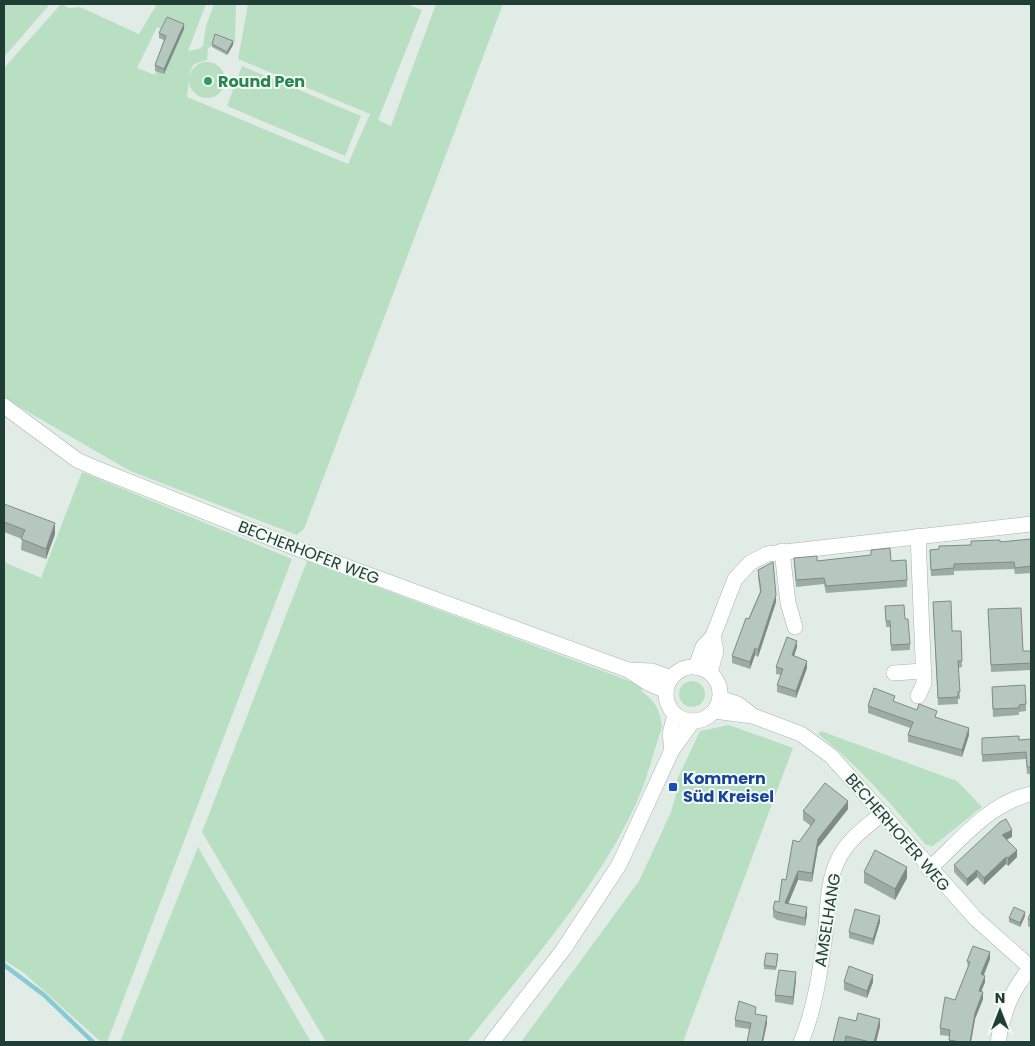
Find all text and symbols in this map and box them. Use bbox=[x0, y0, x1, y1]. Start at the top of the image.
place label: Round Pen bbox=[218, 70, 305, 93]
marker: Round Pen bbox=[202, 75, 214, 87]
street label: BECHERHOFER WEG bbox=[235, 515, 383, 590]
place label: Kommern Süd Kreisel bbox=[683, 767, 774, 808]
street label: BECHERHOFER WEG bbox=[840, 768, 955, 896]
marker: Kommern Süd Kreisel bbox=[667, 781, 679, 793]
street label: AMSELHANG bbox=[809, 872, 846, 969]
north arrow bbox=[975, 986, 1025, 1036]
text: N bbox=[995, 988, 1005, 1008]

